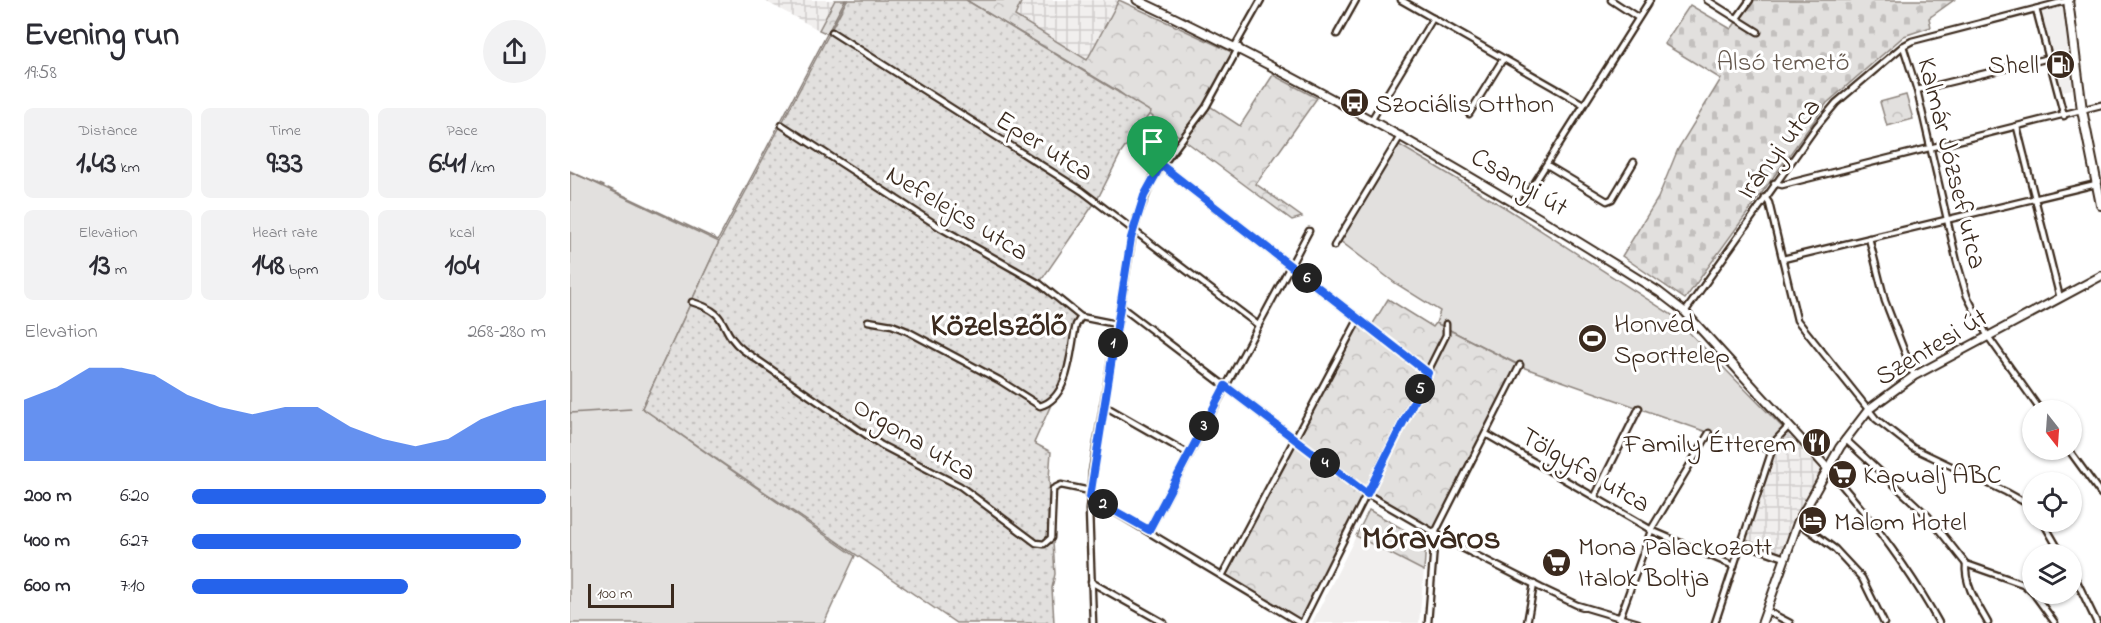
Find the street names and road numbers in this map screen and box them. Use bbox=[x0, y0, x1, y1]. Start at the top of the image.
street label: Kalmár József utca bbox=[1905, 54, 1996, 273]
street label: Irányi utca bbox=[1729, 90, 1831, 209]
street label: Eper utca bbox=[987, 102, 1100, 193]
street label: Csanyi út bbox=[1463, 139, 1575, 228]
street label: Nefelejcs utca bbox=[878, 156, 1036, 272]
street label: Szentesi út bbox=[1869, 299, 1996, 397]
street label: Orgona utca bbox=[845, 388, 983, 492]
street label: Tölgyfa utca bbox=[1513, 418, 1657, 524]

